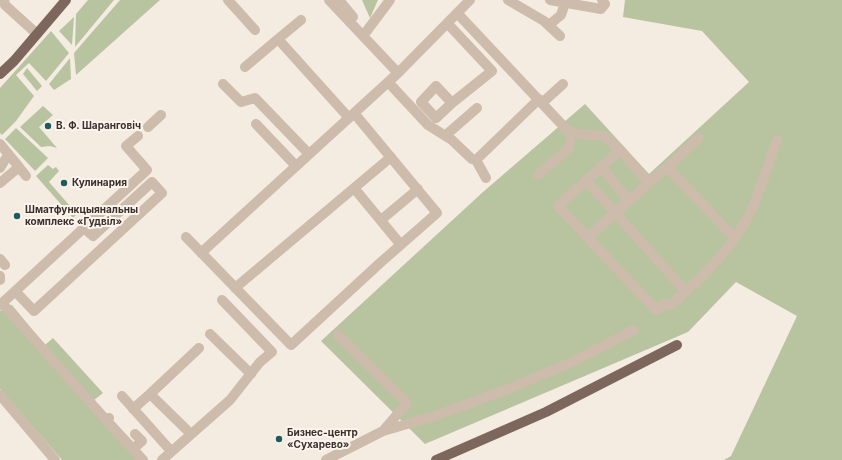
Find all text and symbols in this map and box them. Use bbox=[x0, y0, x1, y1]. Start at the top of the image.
place label: В. Ф. Шаранговіч bbox=[56, 120, 141, 132]
marker: В. Ф. Шаранговіч bbox=[43, 121, 53, 131]
place label: Кулинария bbox=[72, 177, 127, 189]
marker: Кулинария bbox=[59, 178, 69, 188]
place label: Шматфункцыянальны комплекс «Гудвіл» bbox=[25, 204, 138, 228]
marker: Шматфункцыянальны комплекс «Гудвіл» bbox=[12, 211, 22, 221]
place label: Бизнес-центр «Сухарево» bbox=[287, 427, 358, 450]
marker: Бизнес-центр «Сухарево» bbox=[274, 434, 284, 444]

